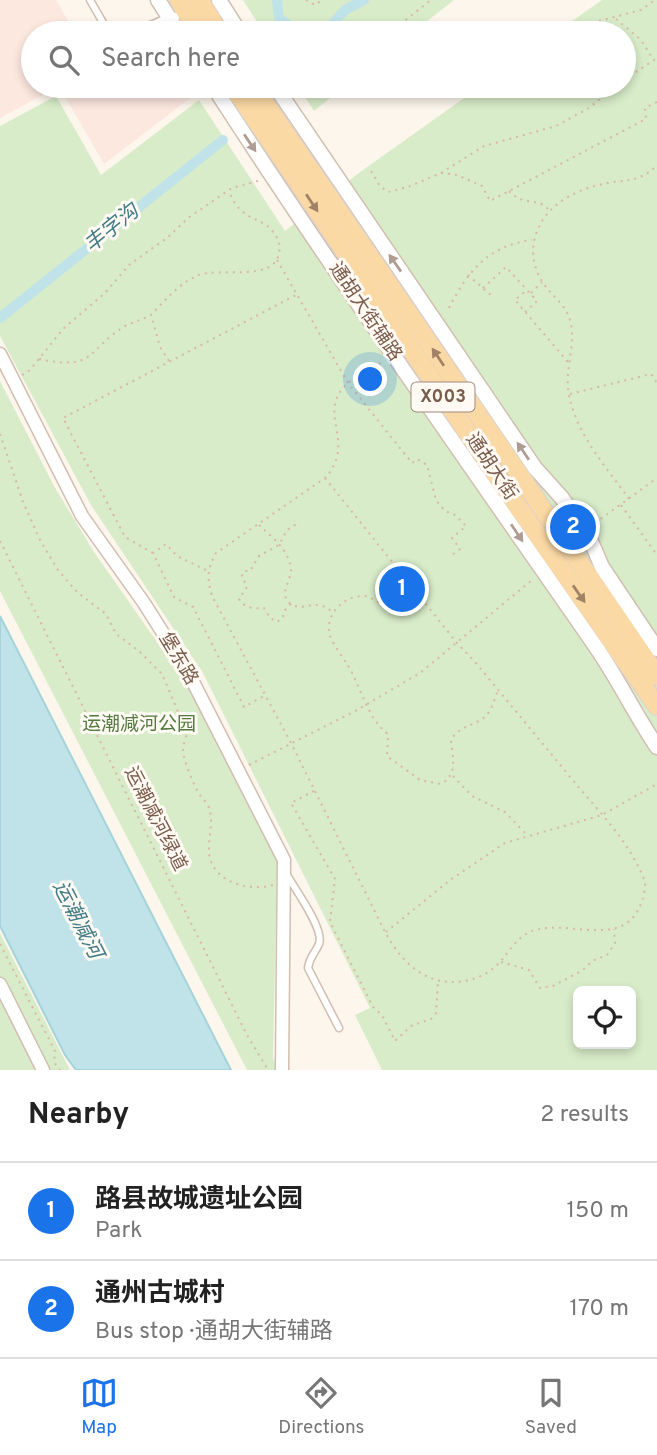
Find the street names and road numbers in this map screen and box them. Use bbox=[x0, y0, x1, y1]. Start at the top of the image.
street label: 通胡大街辅路 bbox=[323, 258, 407, 366]
road number: X003 bbox=[412, 382, 474, 412]
street label: 通胡大街 bbox=[460, 429, 522, 505]
street label: 堡东路 bbox=[153, 628, 203, 690]
street label: 运潮减河绿道 bbox=[118, 763, 192, 875]

